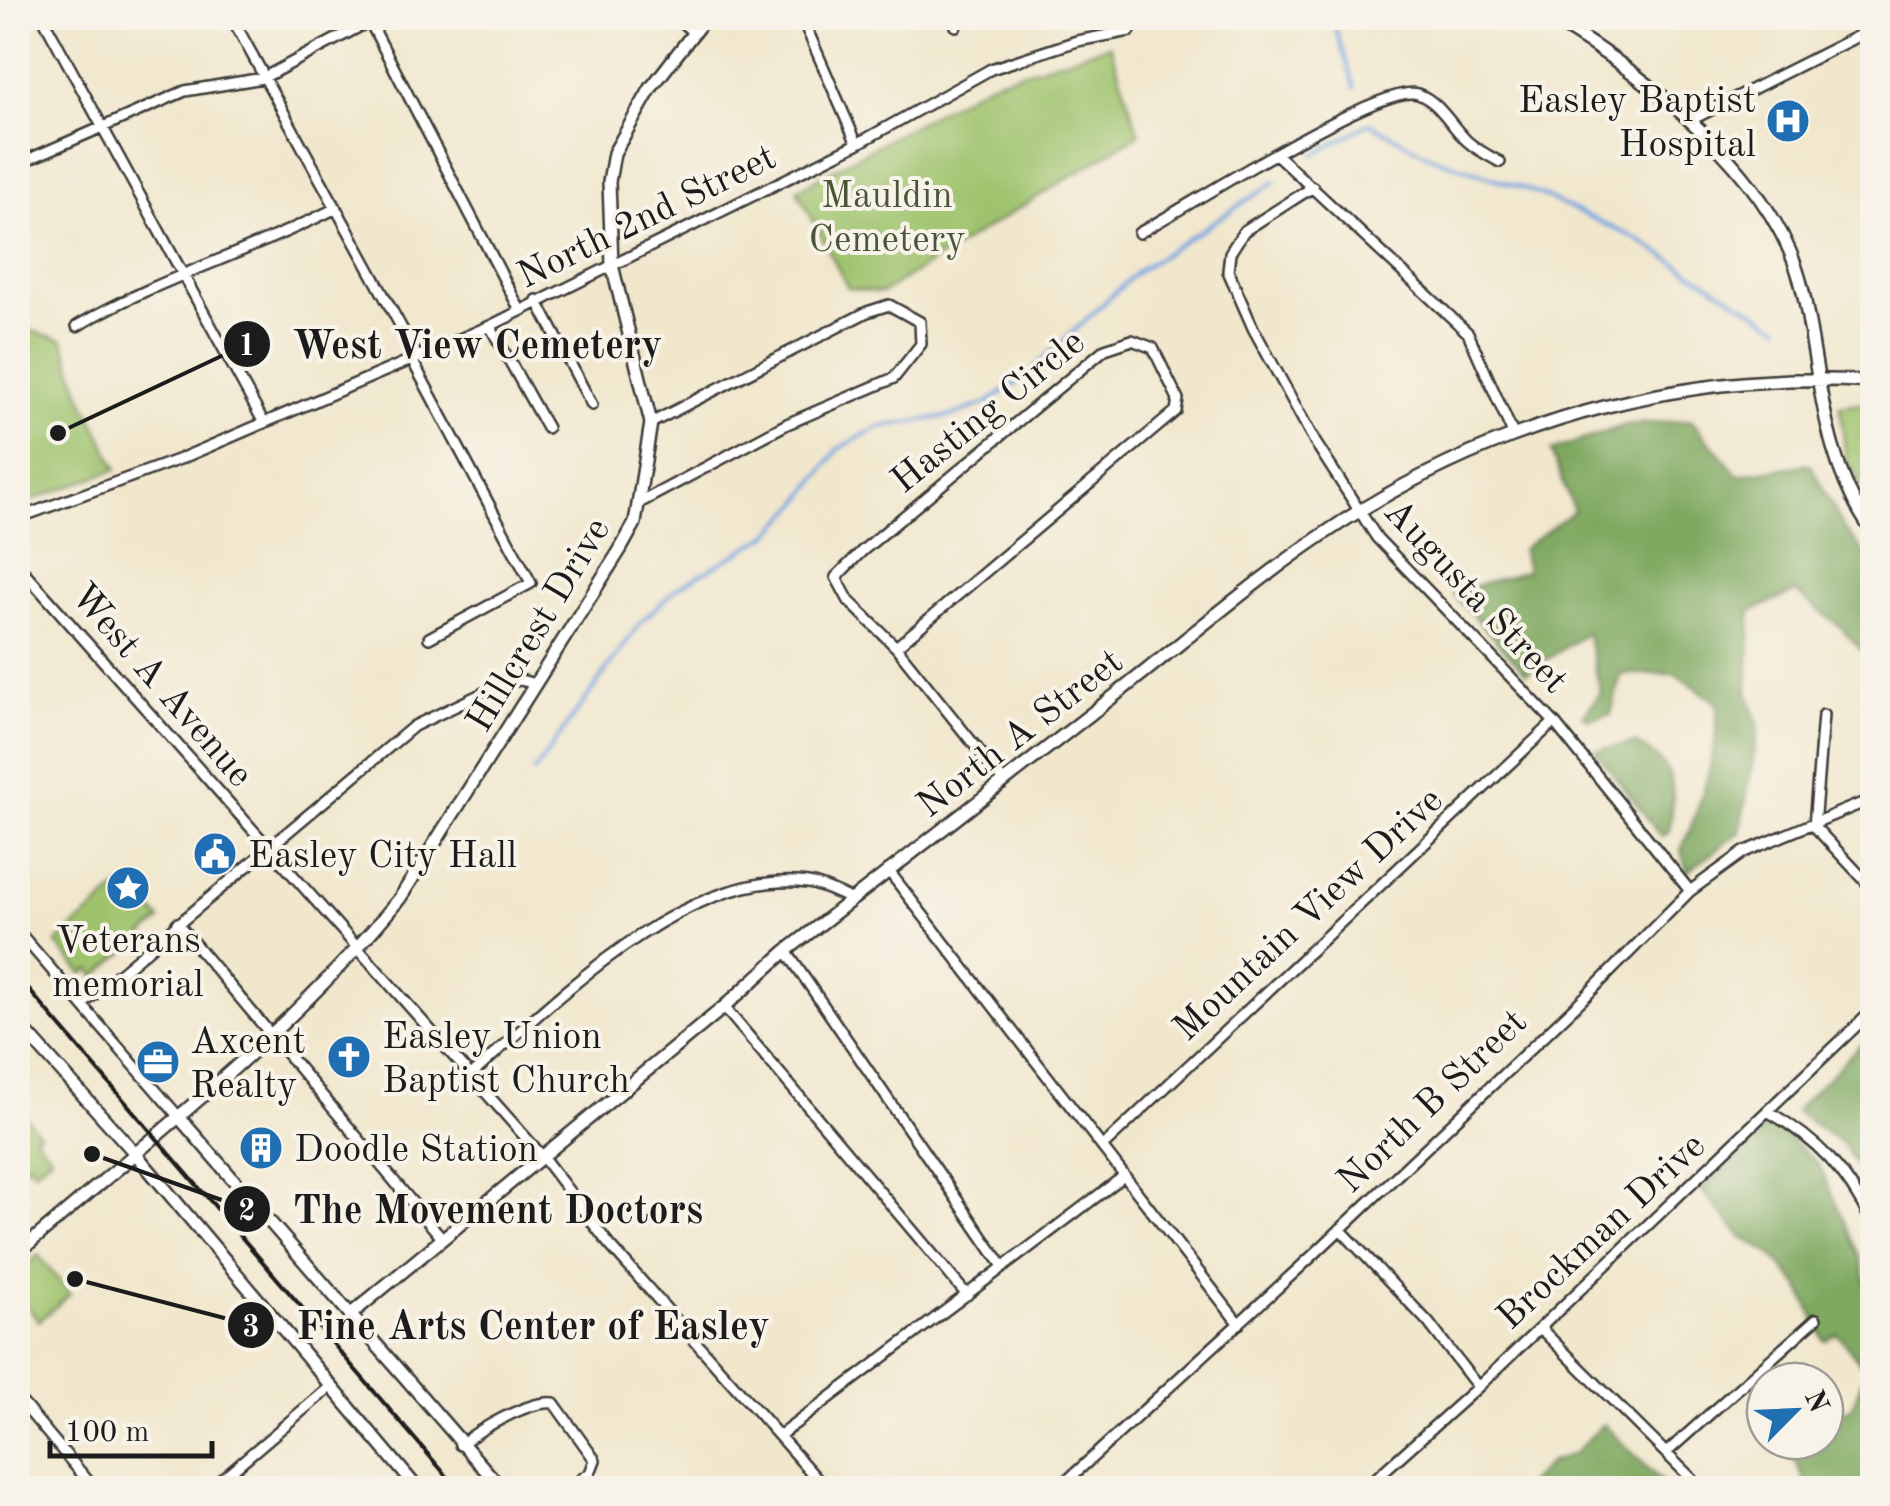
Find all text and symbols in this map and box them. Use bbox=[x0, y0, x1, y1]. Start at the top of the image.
place label: Easley Baptist Hospital bbox=[1518, 83, 1756, 165]
hospital icon: Easley Baptist Hospital bbox=[1765, 98, 1811, 144]
street label: North 2nd Street bbox=[512, 139, 782, 297]
park label: Mauldin Cemetery bbox=[808, 178, 966, 260]
callout: West View Cemetery bbox=[222, 309, 682, 379]
street label: Hasting Circle bbox=[885, 323, 1093, 501]
text: West View Cemetery bbox=[292, 328, 662, 368]
text: 1 bbox=[238, 332, 256, 362]
street label: Augusta Street bbox=[1376, 493, 1574, 701]
street label: Hillcrest Drive bbox=[461, 512, 618, 739]
street label: West A Avenue bbox=[63, 577, 259, 795]
street label: North A Street bbox=[911, 643, 1131, 826]
street label: Mountain View Drive bbox=[1167, 781, 1451, 1049]
public building icon: Easley City Hall bbox=[192, 831, 238, 877]
place label: Easley City Hall bbox=[248, 838, 517, 876]
place icon: Veterans memorial bbox=[105, 865, 151, 911]
place label: Veterans memorial bbox=[52, 923, 204, 1005]
street label: North B Street bbox=[1331, 1003, 1535, 1201]
place label: Easley Union Baptist Church bbox=[382, 1019, 630, 1101]
place label: Axcent Realty bbox=[190, 1024, 306, 1106]
church icon: Easley Union Baptist Church bbox=[326, 1034, 372, 1080]
office icon: Axcent Realty bbox=[135, 1039, 181, 1085]
building icon: Doodle Station bbox=[238, 1125, 284, 1171]
street label: Brockman Drive bbox=[1491, 1127, 1713, 1338]
place label: Doodle Station bbox=[294, 1132, 538, 1170]
callout: The Movement Doctors bbox=[222, 1174, 723, 1244]
text: The Movement Doctors bbox=[293, 1193, 703, 1233]
text: 2 bbox=[238, 1197, 256, 1227]
callout: Fine Arts Center of Easley bbox=[226, 1290, 790, 1360]
text: Fine Arts Center of Easley bbox=[296, 1309, 770, 1349]
text: 3 bbox=[242, 1313, 260, 1343]
north arrow bbox=[1745, 1361, 1845, 1461]
text: N bbox=[1798, 1387, 1832, 1418]
scale bar bbox=[50, 1396, 212, 1458]
text: 100 m bbox=[65, 1418, 149, 1448]

